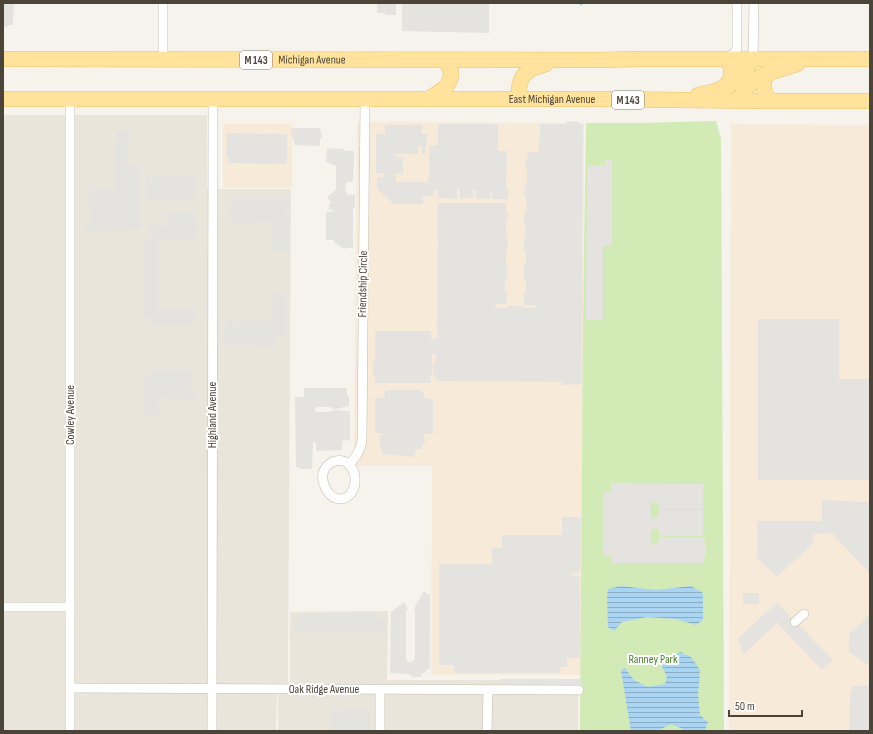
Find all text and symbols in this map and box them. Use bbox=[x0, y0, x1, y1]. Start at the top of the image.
road number: M 143 bbox=[240, 51, 272, 69]
street label: Michigan Avenue bbox=[278, 52, 346, 67]
road number: M 143 bbox=[612, 91, 644, 109]
street label: East Michigan Avenue bbox=[509, 92, 595, 107]
street label: Friendship Circle bbox=[355, 250, 371, 318]
street label: Highland Avenue bbox=[205, 382, 220, 448]
street label: Cowley Avenue bbox=[63, 385, 78, 445]
park label: Ranney Park bbox=[628, 652, 678, 667]
street label: Oak Ridge Avenue bbox=[289, 682, 359, 697]
scale bar bbox=[729, 692, 802, 718]
text: 50 m bbox=[735, 699, 755, 714]

